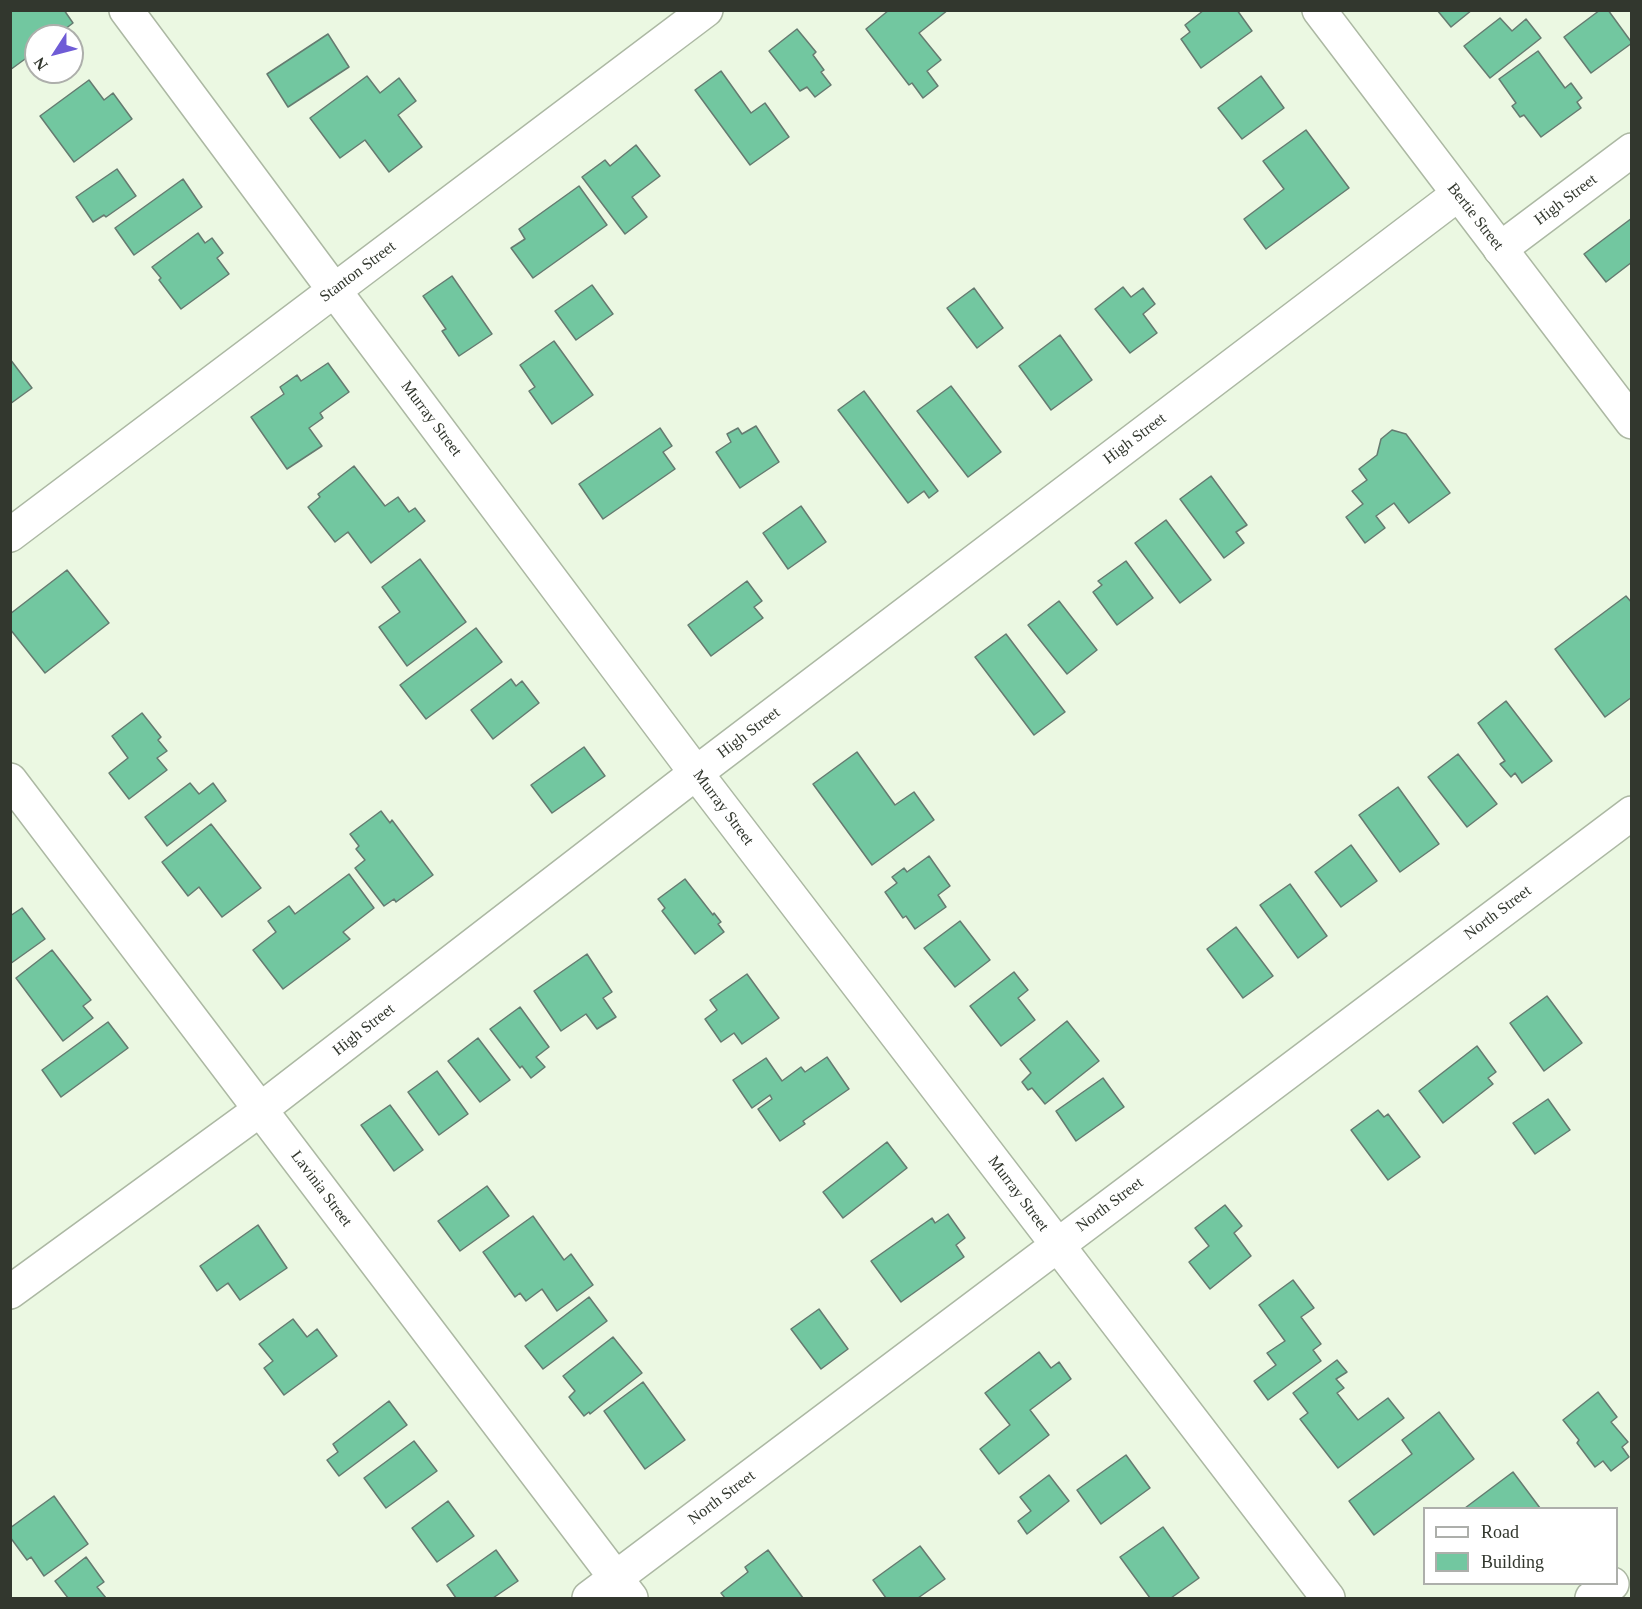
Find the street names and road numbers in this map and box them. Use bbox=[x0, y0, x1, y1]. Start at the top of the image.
street label: High Street bbox=[1531, 170, 1601, 230]
street label: Bertie Street bbox=[1443, 179, 1507, 255]
street label: Stanton Street bbox=[316, 237, 400, 307]
street label: Murray Street bbox=[396, 378, 466, 460]
street label: High Street bbox=[1100, 409, 1170, 469]
street label: High Street bbox=[714, 703, 784, 763]
street label: Murray Street bbox=[688, 767, 758, 849]
street label: North Street bbox=[1461, 882, 1535, 944]
street label: High Street bbox=[329, 1000, 399, 1060]
street label: Lavinia Street bbox=[286, 1147, 356, 1231]
street label: Murray Street bbox=[983, 1153, 1053, 1235]
street label: North Street bbox=[1073, 1174, 1147, 1236]
street label: North Street bbox=[685, 1467, 759, 1529]

